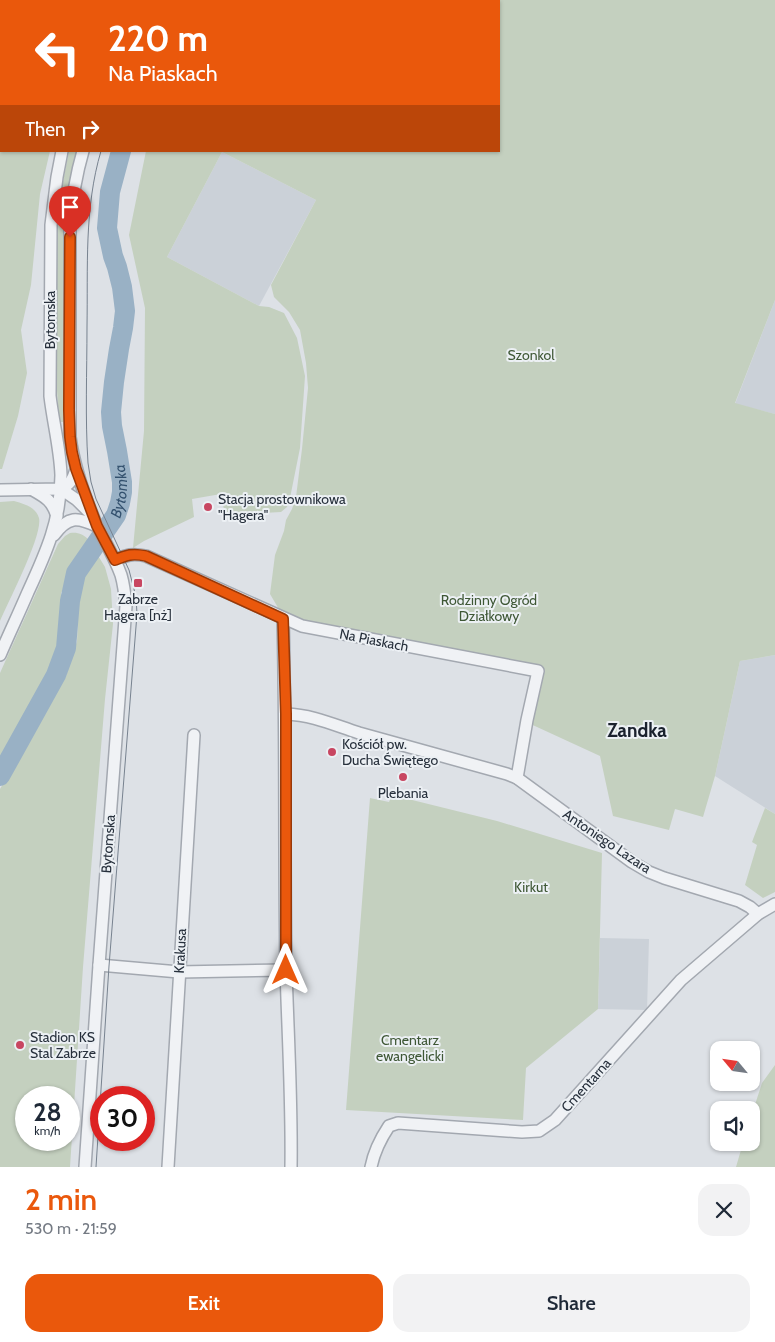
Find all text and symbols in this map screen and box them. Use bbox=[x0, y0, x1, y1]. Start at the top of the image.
text: 220 m bbox=[108, 17, 208, 60]
icon: left bbox=[25, 20, 90, 85]
text: Na Piaskach bbox=[108, 60, 218, 87]
icon: right bbox=[76, 115, 104, 143]
text: Then bbox=[25, 118, 66, 141]
pin bbox=[49, 186, 91, 237]
icon: arrive bbox=[56, 193, 84, 221]
street label: Bytomska bbox=[41, 290, 59, 349]
park label: Szonkol bbox=[508, 346, 555, 364]
water label: Bytomka bbox=[107, 463, 131, 520]
place label: Stacja prostownikowa "Hagera" bbox=[218, 490, 346, 524]
marker: Stacja prostownikowa "Hagera" bbox=[202, 501, 214, 513]
marker: Zabrze Hagera [nż] bbox=[132, 577, 144, 589]
place label: Zabrze Hagera [nż] bbox=[104, 590, 172, 624]
park label: Rodzinny Ogród Działkowy bbox=[441, 591, 537, 625]
street label: Na Piaskach bbox=[338, 624, 410, 656]
district label: Zandka bbox=[607, 719, 667, 742]
place label: Kościół pw. Ducha Świętego bbox=[342, 735, 439, 769]
marker: Kościół pw. Ducha Świętego bbox=[326, 746, 338, 758]
marker: Plebania bbox=[397, 771, 409, 783]
place label: Plebania bbox=[378, 784, 428, 802]
street label: Antoniego Lazara bbox=[559, 805, 655, 877]
street label: Bytomska bbox=[97, 814, 119, 874]
park label: Kirkut bbox=[514, 878, 548, 896]
street label: Krakusa bbox=[170, 928, 190, 974]
position arrow bbox=[259, 943, 311, 995]
place label: Stadion KS Stal Zabrze bbox=[30, 1028, 96, 1062]
park label: Cmentarz ewangelicki bbox=[376, 1031, 444, 1065]
marker: Stadion KS Stal Zabrze bbox=[14, 1039, 26, 1051]
north arrow bbox=[710, 1041, 760, 1091]
map controls bbox=[710, 1041, 760, 1151]
street label: Cmentarna bbox=[557, 1054, 615, 1116]
speed limit sign: 30 bbox=[90, 1086, 155, 1151]
text: 28 bbox=[33, 1097, 62, 1127]
button: sound bbox=[710, 1101, 760, 1151]
text: km/h bbox=[34, 1123, 61, 1138]
text: 2 min bbox=[25, 1181, 97, 1218]
button: close bbox=[698, 1184, 750, 1236]
text: 530 m · 21:59 bbox=[25, 1219, 117, 1238]
button: Exit bbox=[25, 1274, 383, 1332]
button: Share bbox=[393, 1274, 750, 1332]

